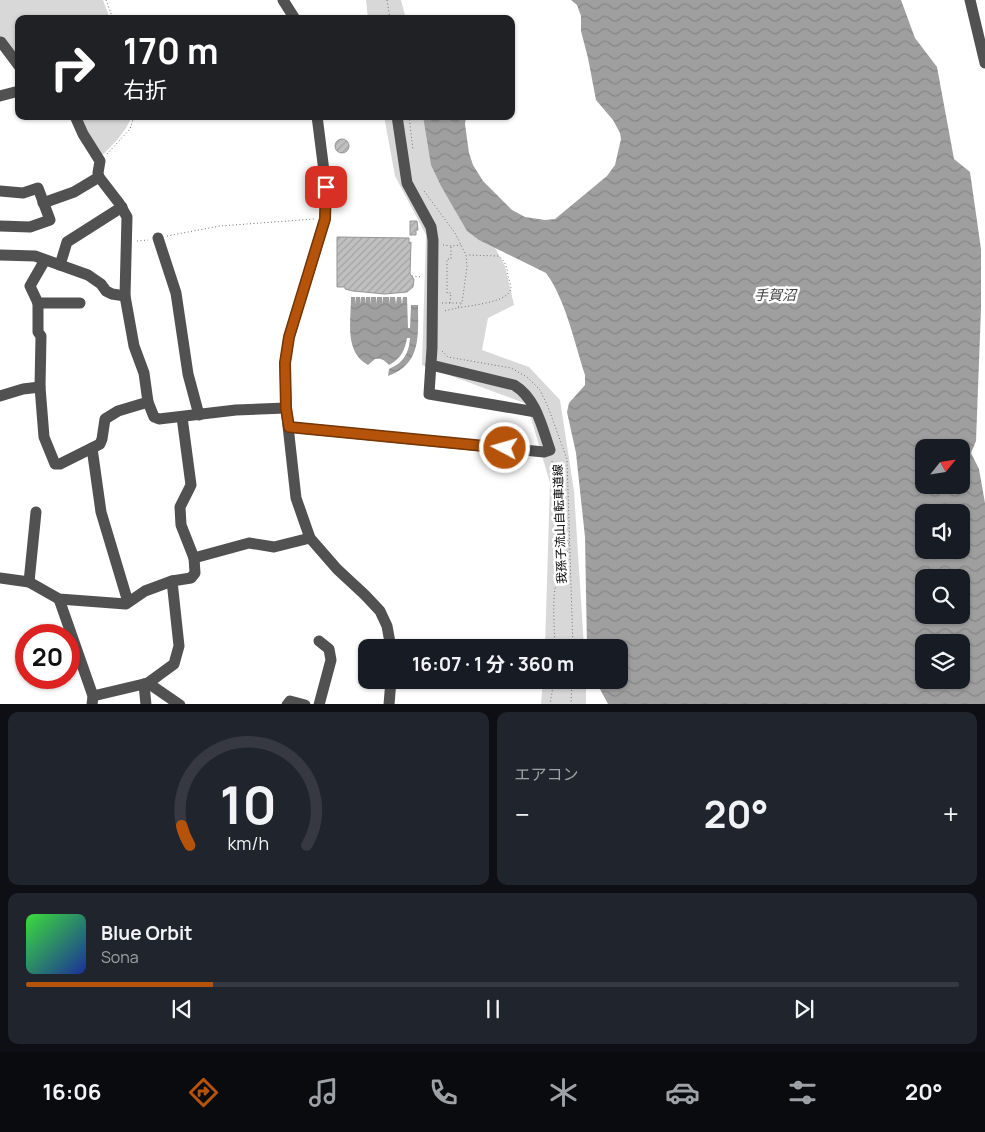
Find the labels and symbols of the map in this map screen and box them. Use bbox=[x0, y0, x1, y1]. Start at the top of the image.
pin bbox=[305, 166, 347, 208]
water label: 手賀沼 bbox=[754, 285, 798, 304]
position arrow bbox=[478, 421, 530, 473]
north arrow bbox=[915, 439, 970, 494]
street label: 我孫子流山自転車道線 bbox=[549, 464, 570, 584]
speed limit sign: 20 bbox=[15, 624, 80, 689]

